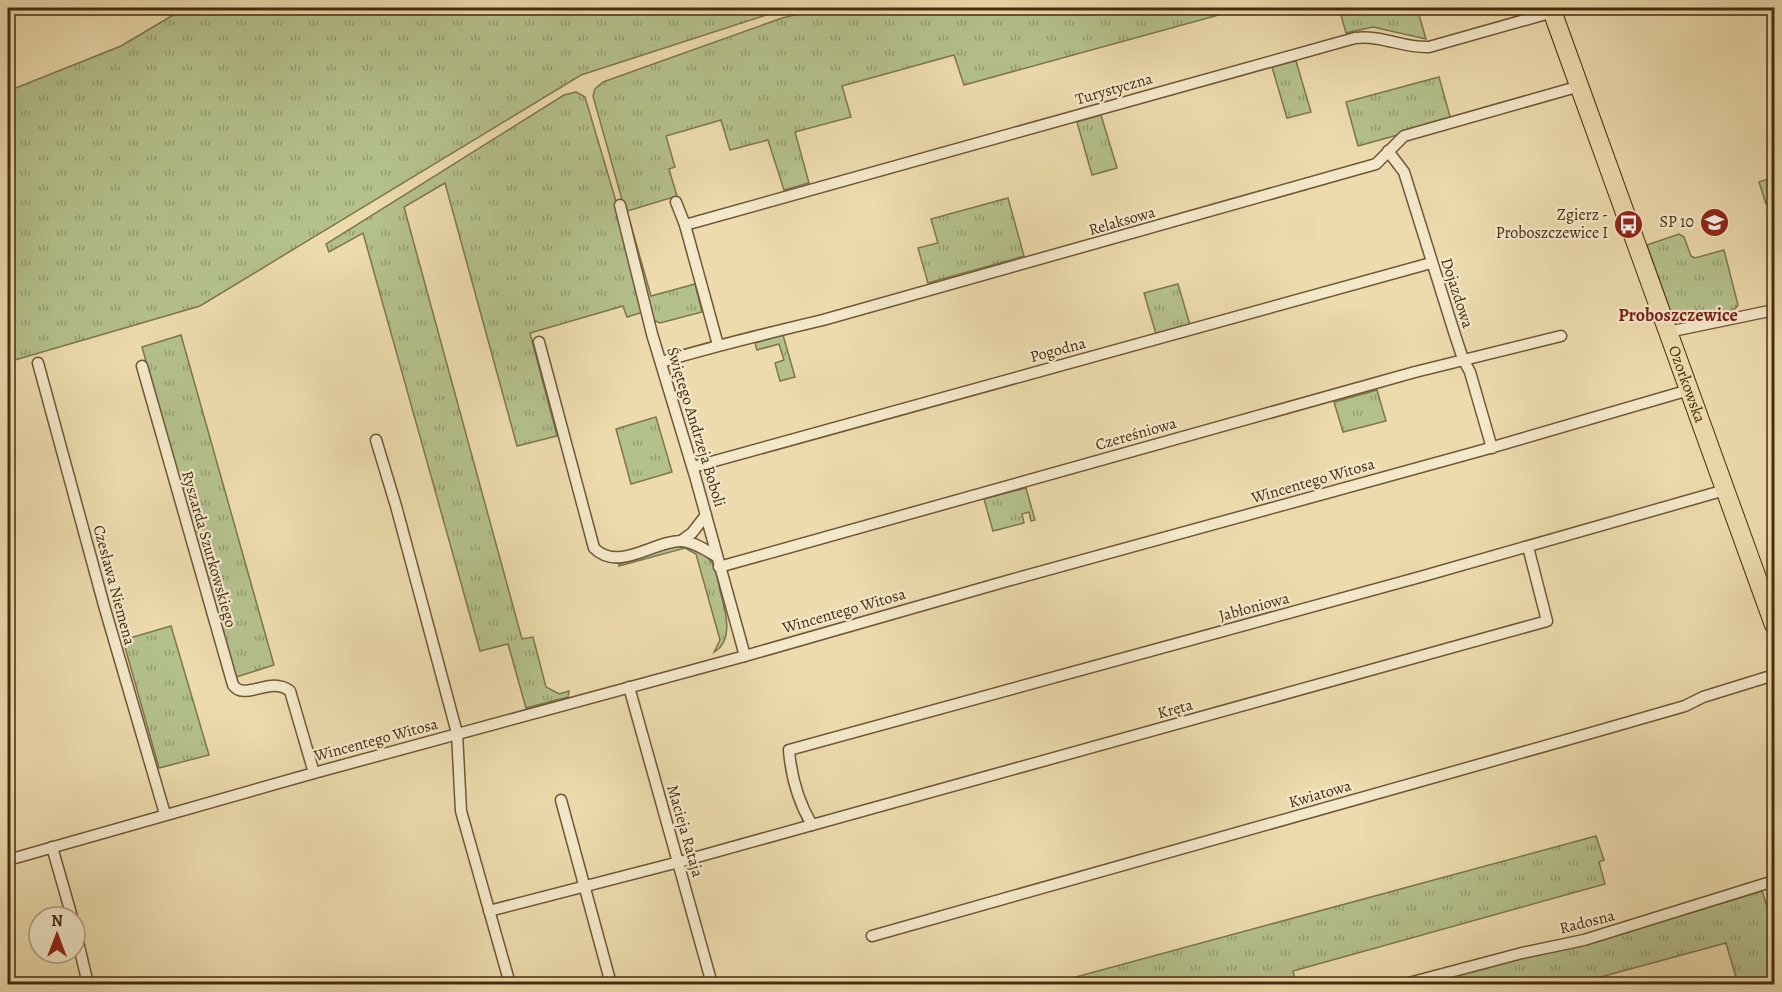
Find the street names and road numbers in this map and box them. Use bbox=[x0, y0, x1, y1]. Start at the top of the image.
street label: Turystyczna bbox=[1073, 67, 1156, 111]
street label: Relaksowa bbox=[1086, 201, 1158, 241]
street label: Dojazdowa bbox=[1435, 255, 1479, 332]
street label: Pogodna bbox=[1028, 332, 1089, 368]
street label: Ozorkowska bbox=[1663, 342, 1711, 426]
street label: Świętego Andrzeja Boboli bbox=[661, 344, 731, 510]
street label: Czereśniowa bbox=[1093, 412, 1180, 456]
street label: Wincentego Witosa bbox=[1248, 453, 1378, 509]
street label: Ryszarda Szurkowskiego bbox=[176, 468, 242, 630]
street label: Czesława Niemena bbox=[87, 522, 141, 648]
street label: Wincentego Witosa bbox=[779, 583, 909, 639]
street label: Jabłoniowa bbox=[1216, 587, 1292, 627]
street label: Kręta bbox=[1155, 694, 1196, 724]
street label: Wincentego Witosa bbox=[311, 713, 441, 767]
street label: Kwiatowa bbox=[1286, 774, 1354, 813]
street label: Macieja Rataja bbox=[661, 782, 709, 880]
street label: Radosna bbox=[1557, 904, 1617, 939]

